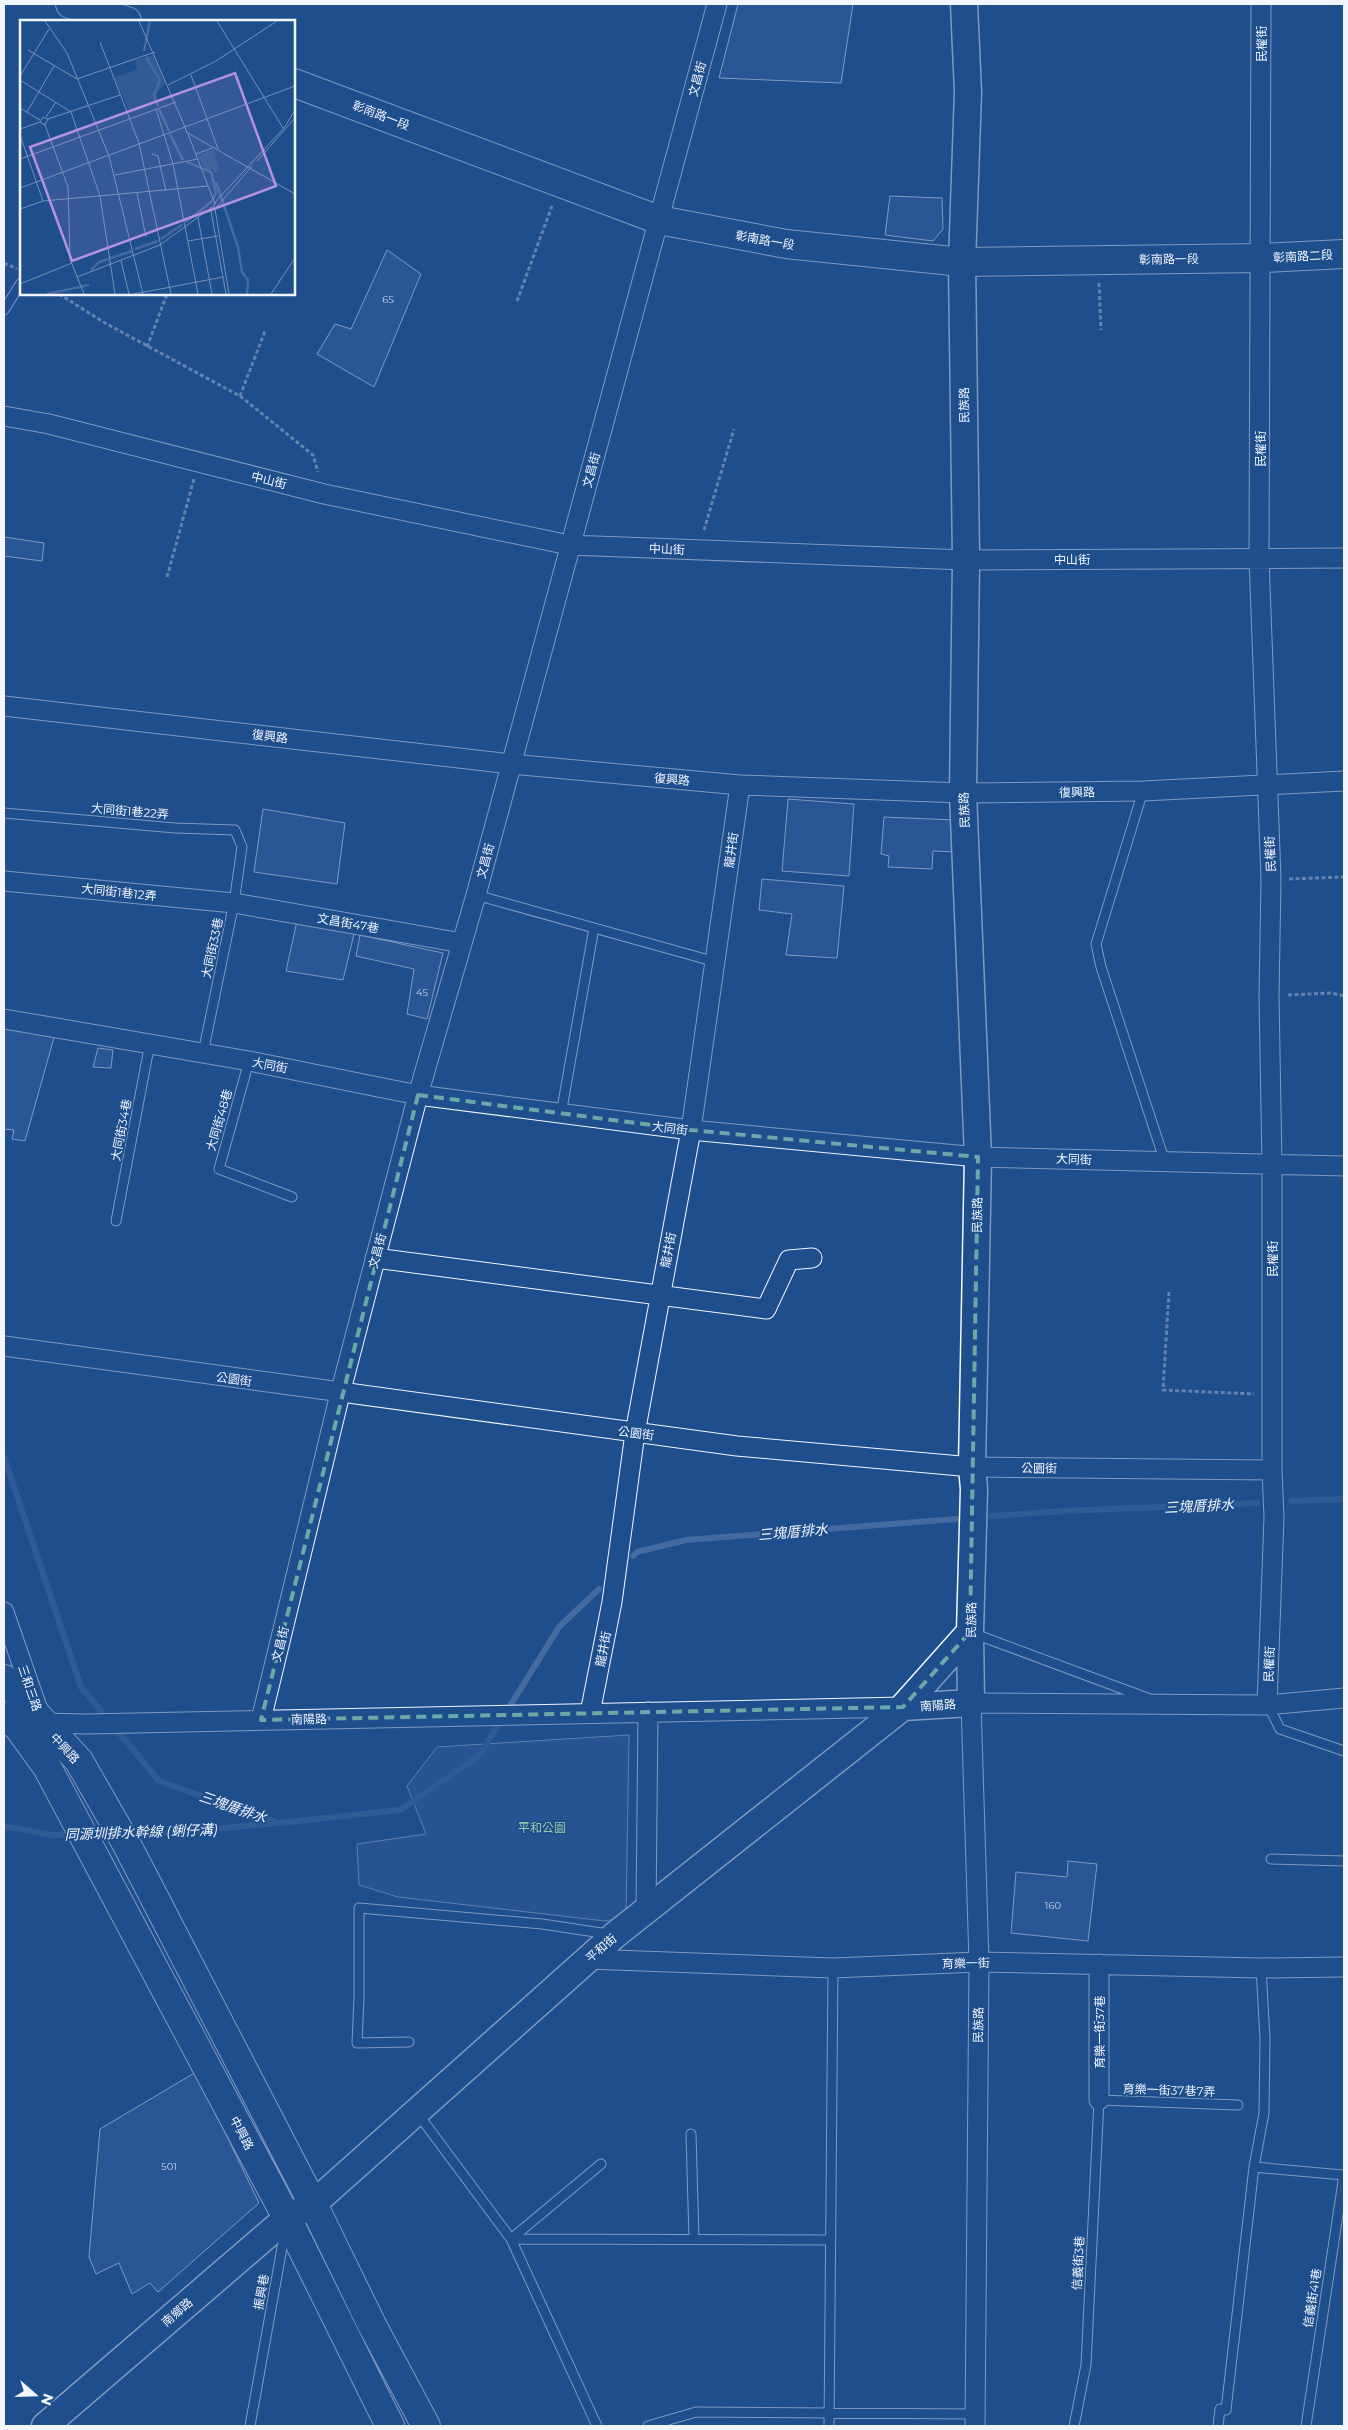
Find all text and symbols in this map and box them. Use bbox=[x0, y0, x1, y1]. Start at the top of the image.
inset map bbox=[20, 20, 295, 295]
street label: 民權街 bbox=[1254, 26, 1269, 62]
street label: 文昌街 bbox=[685, 60, 709, 98]
street label: 彰南路一段 bbox=[350, 97, 412, 133]
street label: 彰南路一段 bbox=[734, 227, 796, 253]
street label: 彰南路二段 bbox=[1273, 247, 1333, 265]
street label: 彰南路一段 bbox=[1139, 251, 1199, 267]
house number: 65 bbox=[382, 293, 394, 306]
street label: 民族路 bbox=[956, 387, 972, 423]
street label: 民權街 bbox=[1253, 431, 1268, 467]
street label: 文昌街 bbox=[579, 451, 603, 489]
street label: 中山街 bbox=[250, 468, 288, 492]
street label: 中山街 bbox=[649, 541, 685, 557]
street label: 中山街 bbox=[1054, 552, 1090, 567]
street label: 復興路 bbox=[251, 726, 289, 746]
street label: 復興路 bbox=[653, 770, 691, 788]
street label: 復興路 bbox=[1059, 784, 1095, 800]
street label: 民族路 bbox=[956, 792, 972, 828]
street label: 大同街1巷22弄 bbox=[91, 800, 169, 822]
street label: 龍井街 bbox=[721, 831, 741, 869]
street label: 民權街 bbox=[1262, 836, 1278, 872]
street label: 文昌街 bbox=[473, 842, 497, 880]
street label: 大同街1巷12弄 bbox=[81, 881, 157, 903]
street label: 文昌街47巷 bbox=[316, 910, 380, 936]
street label: 大同街33巷 bbox=[198, 916, 226, 980]
house number: 45 bbox=[416, 986, 428, 999]
street label: 大同街 bbox=[251, 1054, 289, 1076]
street label: 大同街48巷 bbox=[203, 1087, 235, 1153]
street label: 大同街34巷 bbox=[108, 1098, 134, 1162]
street label: 大同街 bbox=[651, 1118, 689, 1138]
street label: 大同街 bbox=[1056, 1151, 1092, 1167]
street label: 民族路 bbox=[969, 1197, 985, 1233]
street label: 龍井街 bbox=[657, 1231, 679, 1269]
street label: 文昌街 bbox=[365, 1232, 389, 1270]
street label: 民權街 bbox=[1265, 1241, 1280, 1277]
street label: 公園街 bbox=[215, 1369, 253, 1389]
street label: 公園街 bbox=[617, 1423, 655, 1443]
street label: 公園街 bbox=[1021, 1460, 1057, 1476]
water label: 三塊厝排水 bbox=[1164, 1495, 1235, 1517]
water label: 三塊厝排水 bbox=[757, 1520, 830, 1544]
street label: 民族路 bbox=[963, 1602, 979, 1638]
street label: 文昌街 bbox=[268, 1625, 292, 1663]
street label: 龍井街 bbox=[592, 1630, 614, 1668]
street label: 民權街 bbox=[1261, 1646, 1277, 1682]
street label: 三和三路 bbox=[15, 1663, 45, 1713]
street label: 南陽路 bbox=[920, 1696, 956, 1714]
street label: 南陽路 bbox=[291, 1711, 327, 1727]
street label: 中興路 bbox=[47, 1730, 83, 1766]
water label: 三塊厝排水 bbox=[197, 1787, 270, 1827]
water label: 同源圳排水幹線 (蜊仔溝) bbox=[64, 1820, 218, 1844]
park label: 平和公園 bbox=[518, 1820, 566, 1835]
house number: 160 bbox=[1045, 1899, 1062, 1912]
street label: 平和街 bbox=[582, 1931, 620, 1965]
street label: 育樂一街 bbox=[942, 1955, 990, 1971]
street label: 育樂一街37巷 bbox=[1092, 1995, 1107, 2069]
street label: 民族路 bbox=[970, 2007, 986, 2043]
street label: 育樂一街37巷7弄 bbox=[1122, 2081, 1216, 2099]
street label: 中興路 bbox=[227, 2114, 257, 2152]
house number: 501 bbox=[161, 2160, 177, 2173]
street label: 信義街3巷 bbox=[1069, 2235, 1087, 2291]
street label: 信義街41巷 bbox=[1300, 2267, 1324, 2329]
street label: 振興巷 bbox=[250, 2273, 272, 2311]
street label: 南鄉路 bbox=[158, 2295, 196, 2329]
north arrow bbox=[10, 2370, 60, 2420]
text: N bbox=[37, 2391, 58, 2408]

